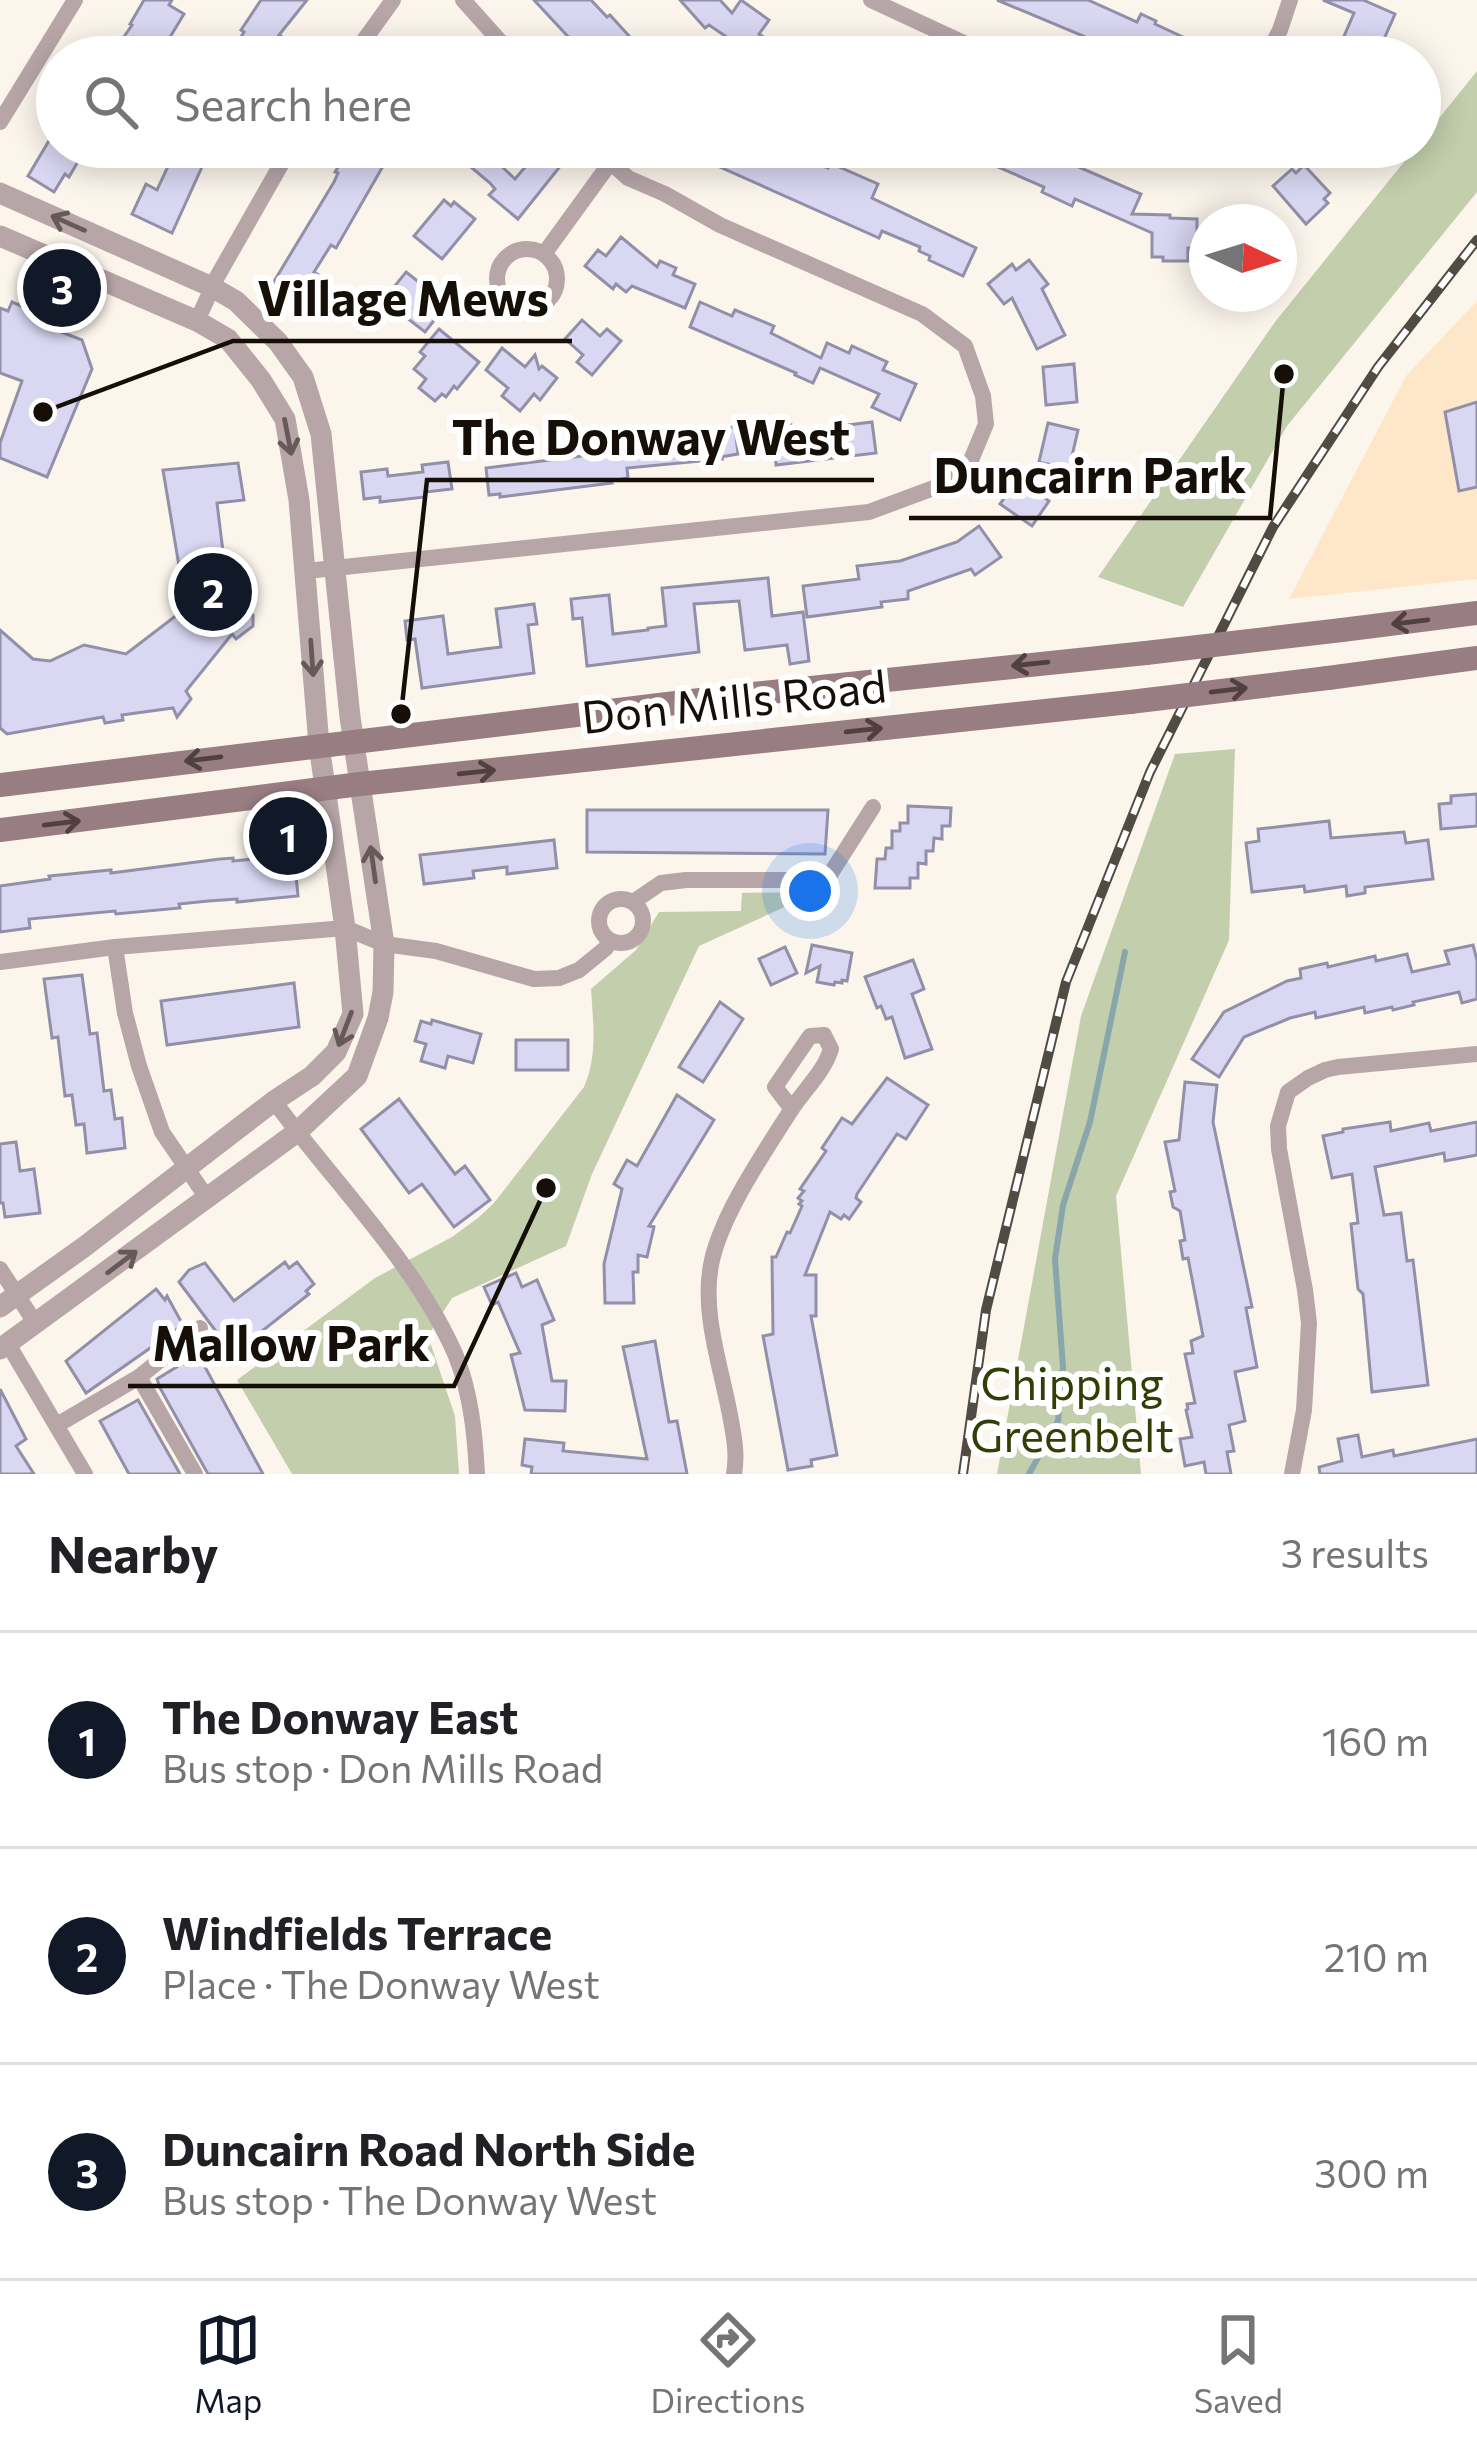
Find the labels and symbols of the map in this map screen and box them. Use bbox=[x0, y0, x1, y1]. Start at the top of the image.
north arrow bbox=[1189, 204, 1297, 312]
one-way arrow bbox=[50, 211, 86, 233]
pin: 3 bbox=[23, 243, 101, 333]
callout: Village Mews bbox=[233, 257, 572, 341]
text: Village Mews bbox=[257, 267, 549, 326]
callout: The Donway West bbox=[427, 396, 874, 480]
text: The Donway West bbox=[452, 406, 850, 465]
one-way arrow bbox=[278, 416, 300, 455]
callout: Duncairn Park bbox=[909, 434, 1270, 518]
text: Duncairn Park bbox=[934, 444, 1247, 503]
pin: 2 bbox=[174, 547, 252, 637]
one-way arrow bbox=[1391, 611, 1430, 633]
one-way arrow bbox=[301, 638, 324, 677]
one-way arrow bbox=[1011, 653, 1050, 676]
street label: Don Mills Road bbox=[579, 656, 889, 743]
one-way arrow bbox=[1209, 678, 1248, 700]
one-way arrow bbox=[844, 718, 883, 741]
one-way arrow bbox=[184, 749, 223, 771]
one-way arrow bbox=[457, 760, 496, 783]
pin: 1 bbox=[249, 791, 327, 881]
one-way arrow bbox=[42, 811, 81, 833]
one-way arrow bbox=[361, 845, 384, 884]
your location bbox=[780, 861, 840, 921]
one-way arrow bbox=[333, 1010, 354, 1047]
one-way arrow bbox=[105, 1249, 138, 1275]
callout: Mallow Park bbox=[128, 1302, 454, 1386]
text: Mallow Park bbox=[152, 1312, 430, 1371]
park label: Chipping Greenbelt bbox=[970, 1354, 1174, 1461]

